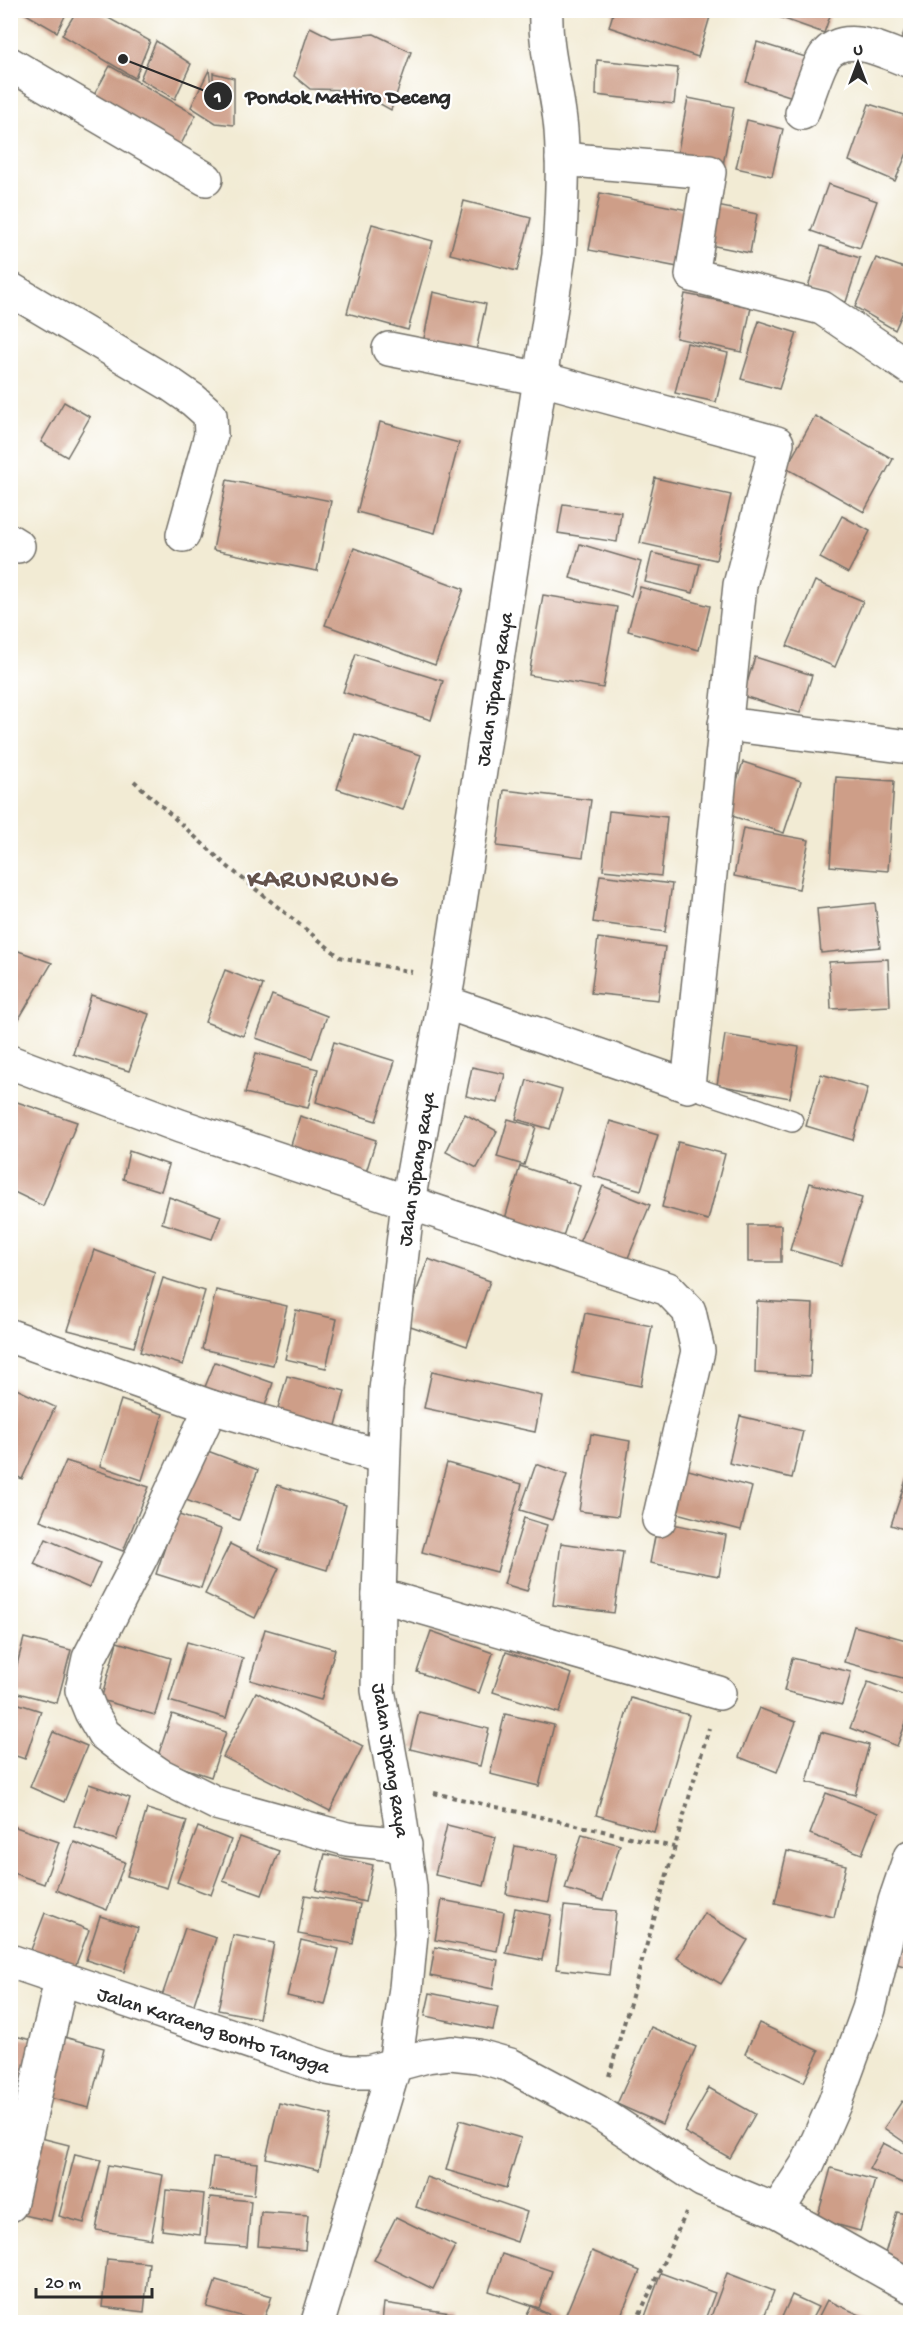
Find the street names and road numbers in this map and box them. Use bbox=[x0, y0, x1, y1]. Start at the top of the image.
street label: Jalan Jipang Raya bbox=[473, 610, 520, 768]
street label: Jalan Jipang Raya bbox=[395, 1090, 442, 1248]
street label: Jalan Jipang Raya bbox=[365, 1682, 412, 1840]
street label: Jalan Karaeng Bonto Tangga bbox=[94, 1984, 333, 2081]

